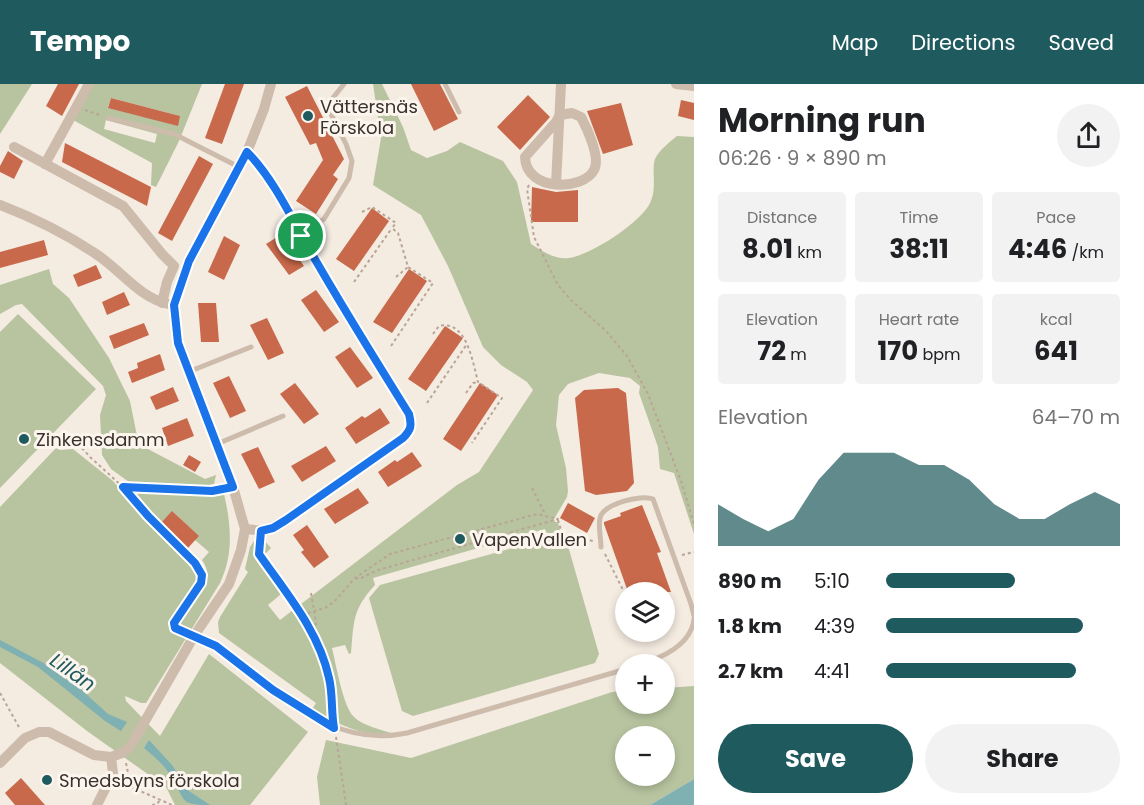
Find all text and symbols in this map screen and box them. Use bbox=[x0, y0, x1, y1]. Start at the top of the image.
text: Tempo bbox=[30, 22, 130, 61]
text: Map bbox=[832, 28, 878, 57]
text: Directions bbox=[911, 28, 1015, 57]
text: Saved bbox=[1048, 28, 1114, 57]
place label: Vättersnäs Förskola bbox=[320, 94, 418, 140]
text: Morning run bbox=[718, 97, 926, 144]
button: share bbox=[1057, 104, 1120, 167]
marker: Vättersnäs Förskola bbox=[301, 109, 315, 123]
text: 06:26 · 9 × 890 m bbox=[718, 144, 887, 172]
text: Distance bbox=[747, 206, 817, 229]
text: Time bbox=[900, 206, 939, 229]
text: Pace bbox=[1036, 206, 1076, 229]
pin bbox=[275, 210, 326, 261]
icon: arrive bbox=[284, 219, 317, 252]
text: 8.01 bbox=[742, 231, 793, 267]
text: 38:11 bbox=[889, 231, 949, 267]
text: 4:46 bbox=[1008, 231, 1067, 267]
text: km bbox=[793, 241, 822, 264]
text: /km bbox=[1067, 241, 1104, 264]
text: Elevation bbox=[746, 308, 818, 331]
text: Heart rate bbox=[879, 308, 959, 331]
text: kcal bbox=[1040, 308, 1072, 331]
text: 72 bbox=[757, 333, 786, 369]
text: 170 bbox=[877, 333, 918, 369]
text: 641 bbox=[1034, 333, 1078, 369]
text: m bbox=[786, 343, 807, 366]
text: bpm bbox=[918, 343, 961, 366]
text: Elevation bbox=[718, 403, 808, 431]
text: 64–70 m bbox=[1032, 403, 1120, 431]
place label: Zinkensdamm bbox=[36, 427, 164, 452]
marker: Zinkensdamm bbox=[17, 432, 31, 446]
place label: VapenVallen bbox=[472, 527, 587, 552]
marker: VapenVallen bbox=[453, 532, 467, 546]
text: 890 m bbox=[718, 567, 782, 595]
text: 5:10 bbox=[814, 567, 850, 595]
map controls bbox=[615, 582, 675, 786]
button: layers bbox=[615, 582, 675, 642]
text: 1.8 km bbox=[718, 612, 782, 640]
text: 4:39 bbox=[814, 612, 855, 640]
water label: Lillån bbox=[45, 646, 101, 698]
button: + bbox=[615, 654, 675, 714]
text: 2.7 km bbox=[718, 657, 784, 685]
text: 4:41 bbox=[814, 657, 850, 685]
button: Save bbox=[718, 724, 913, 793]
button: Share bbox=[925, 724, 1120, 793]
button: − bbox=[615, 726, 675, 786]
place label: Smedsbyns förskola bbox=[59, 768, 240, 793]
marker: Smedsbyns förskola bbox=[40, 773, 54, 787]

